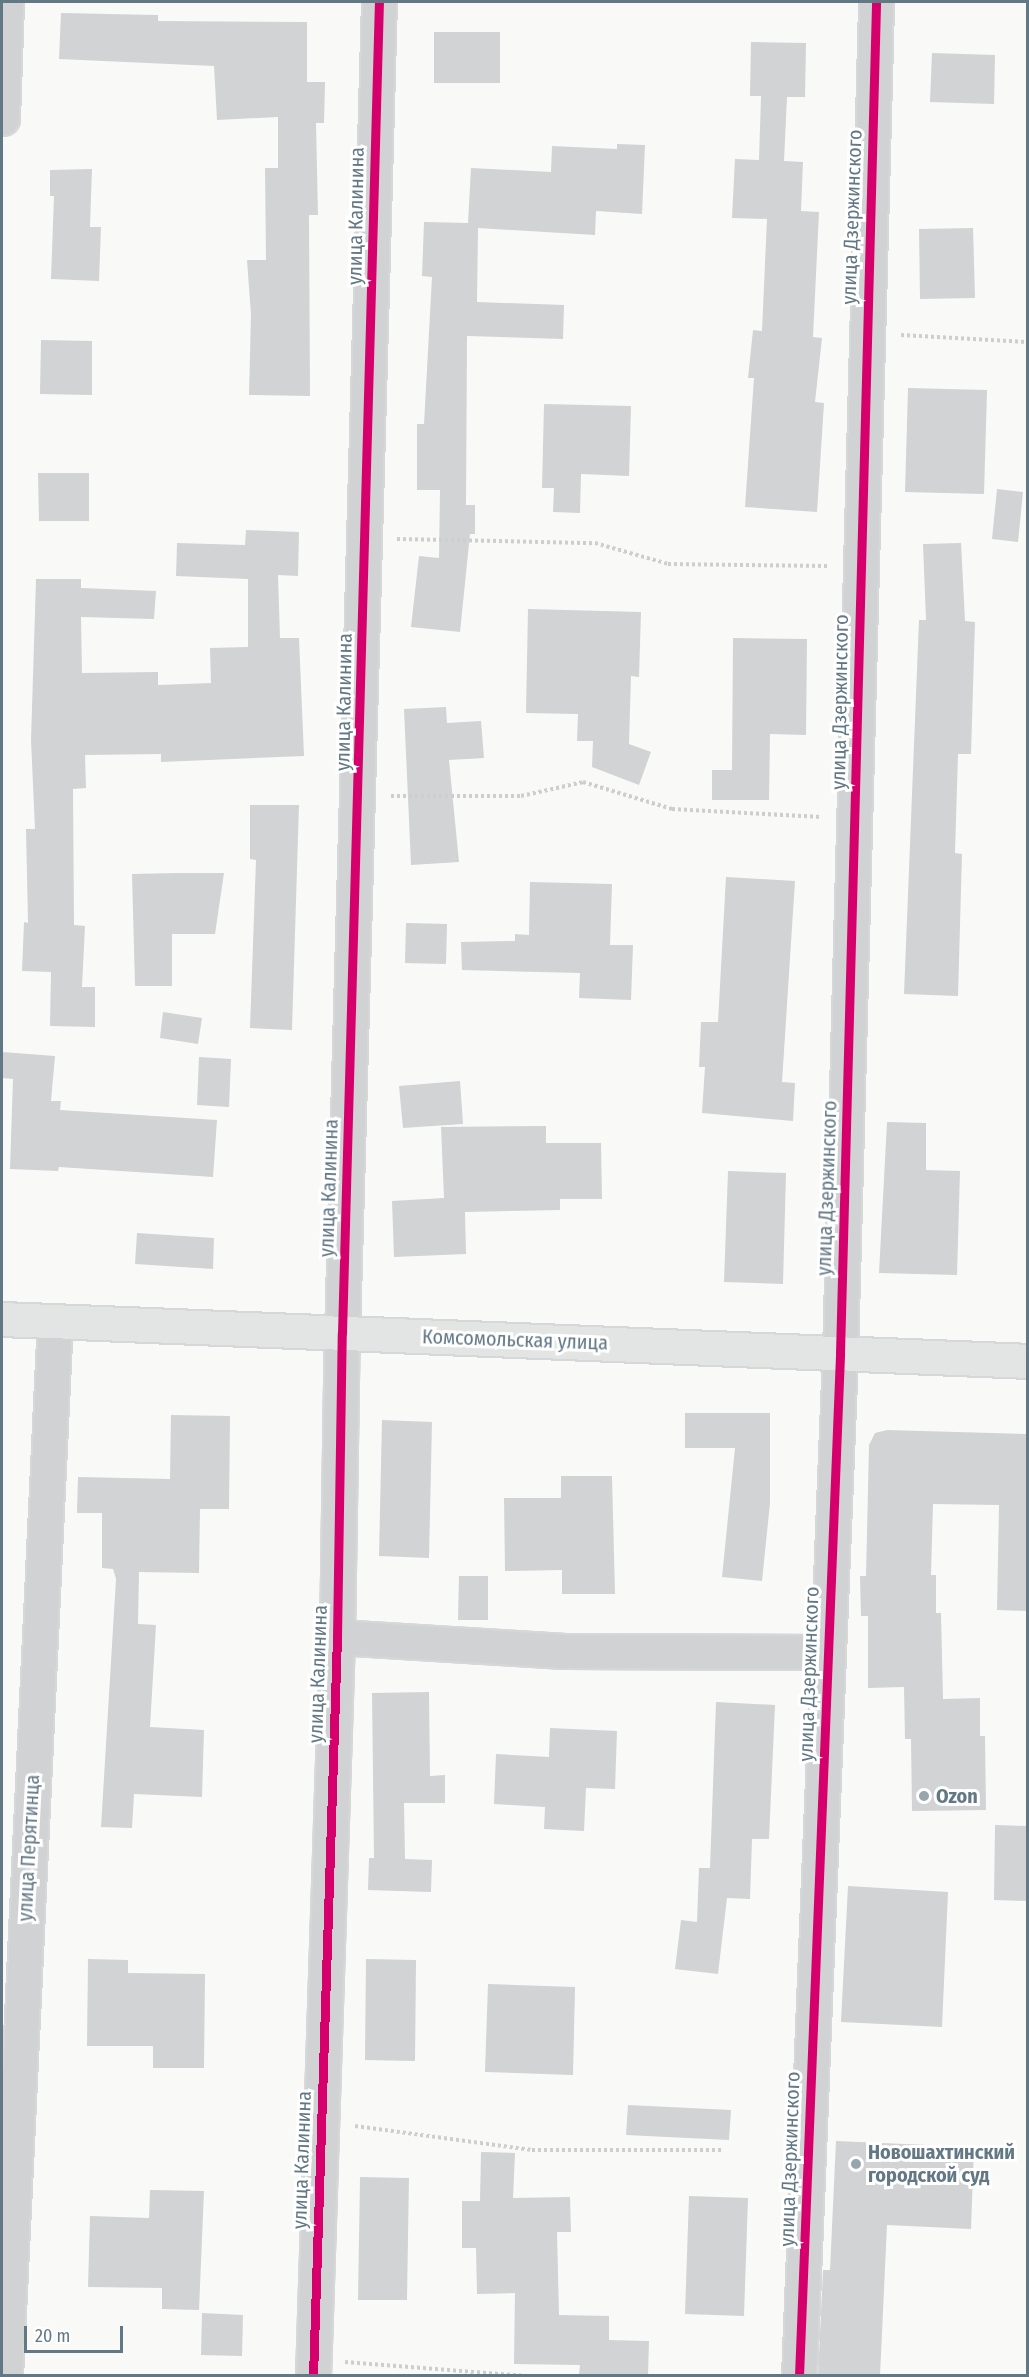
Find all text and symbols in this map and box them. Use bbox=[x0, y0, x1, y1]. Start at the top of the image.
street label: улица Дзержинского bbox=[837, 129, 867, 305]
street label: улица Калинина bbox=[343, 147, 369, 285]
street label: улица Дзержинского bbox=[826, 614, 854, 790]
street label: улица Калинина bbox=[331, 633, 357, 771]
street label: улица Дзержинского bbox=[812, 1100, 842, 1276]
street label: улица Калинина bbox=[315, 1119, 343, 1257]
street label: Комсомольская улица bbox=[422, 1325, 608, 1355]
street label: улица Дзержинского bbox=[794, 1586, 824, 1762]
street label: улица Калинина bbox=[304, 1605, 332, 1743]
street label: улица Перятинца bbox=[13, 1774, 45, 1922]
place label: Ozon bbox=[936, 1784, 978, 1808]
marker: Ozon bbox=[917, 1789, 931, 1803]
street label: улица Дзержинского bbox=[775, 2071, 805, 2247]
street label: улица Калинина bbox=[288, 2091, 316, 2229]
place label: Новошахтинский городской суд bbox=[868, 2140, 1015, 2187]
marker: Новошахтинский городской суд bbox=[849, 2157, 863, 2171]
scale bar bbox=[27, 2314, 126, 2352]
text: 20 m bbox=[35, 2325, 70, 2347]

